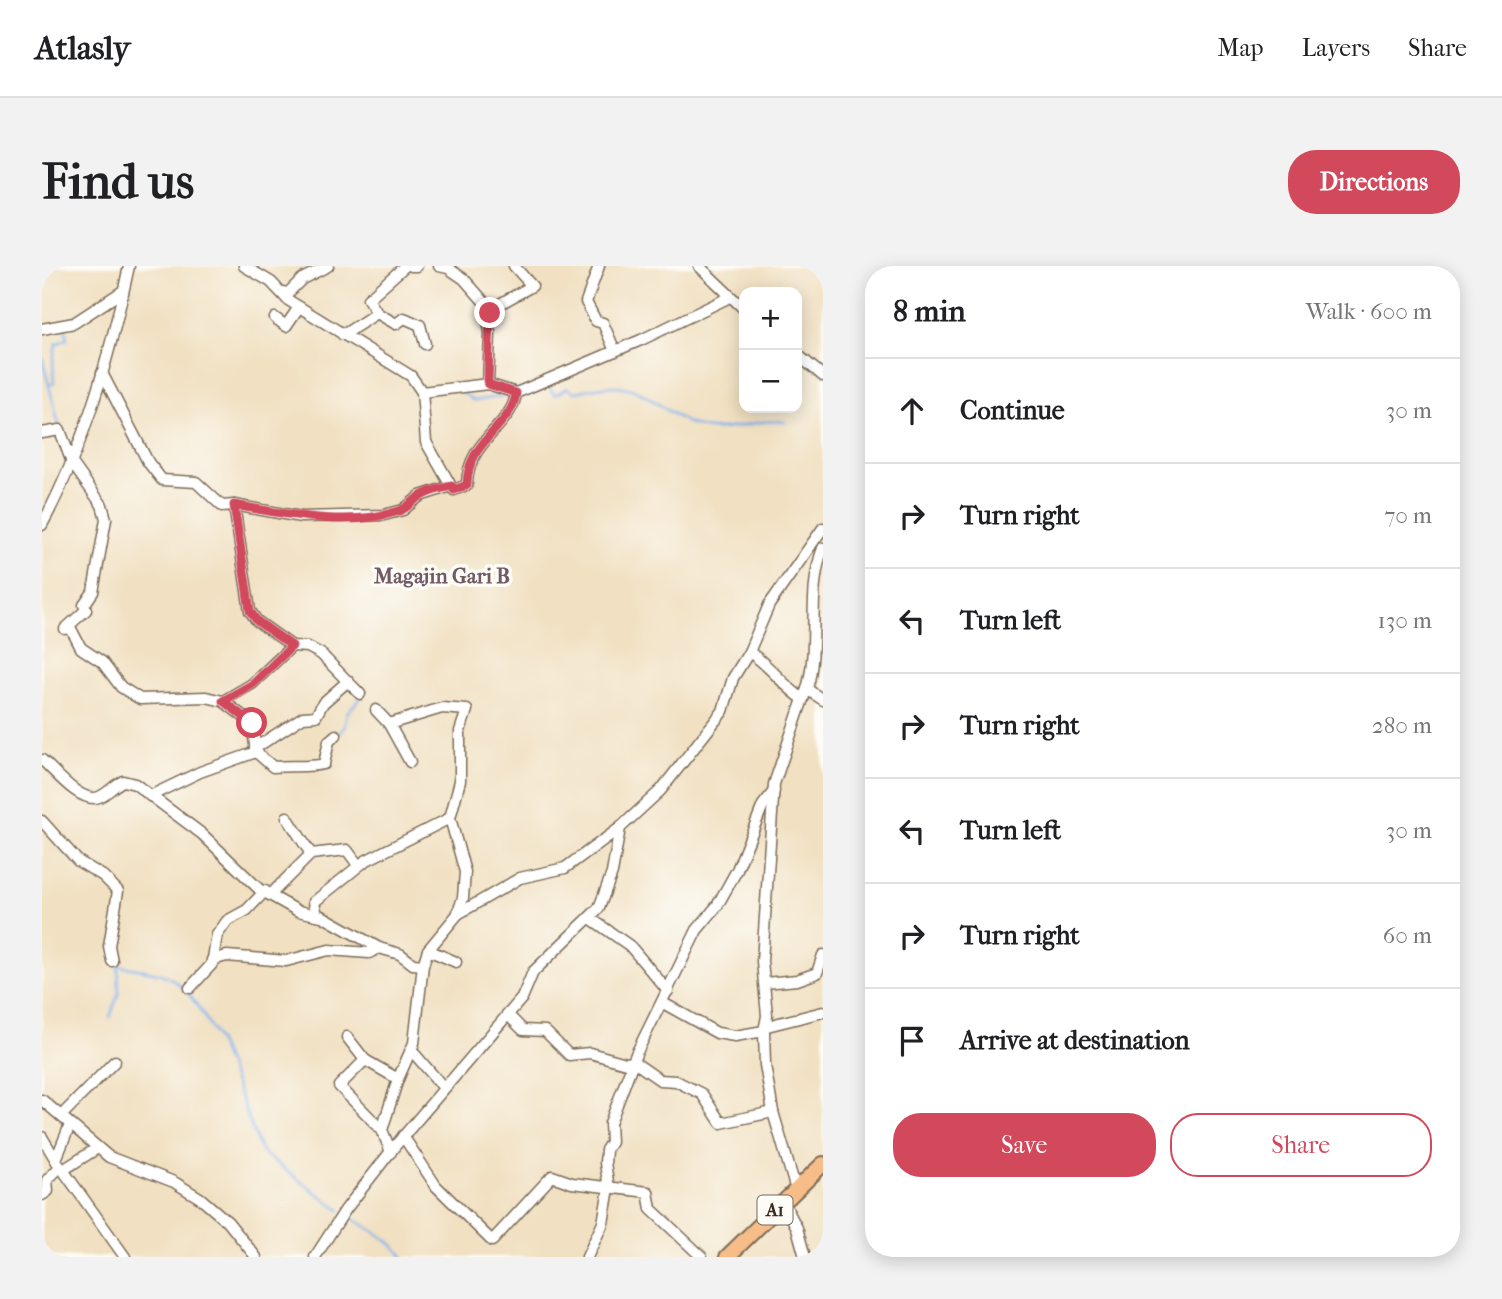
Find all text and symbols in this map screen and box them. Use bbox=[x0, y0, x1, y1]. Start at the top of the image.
text: Atlasly bbox=[35, 29, 130, 68]
text: Map bbox=[1218, 34, 1264, 62]
text: Layers bbox=[1302, 34, 1370, 62]
text: Share bbox=[1408, 34, 1467, 62]
button: Directions bbox=[1288, 150, 1460, 214]
text: Find us bbox=[42, 153, 194, 211]
map controls bbox=[739, 287, 802, 413]
button: + bbox=[739, 287, 802, 350]
text: 8 min bbox=[893, 294, 966, 329]
route end bbox=[474, 297, 505, 328]
text: Walk · 600 m bbox=[1306, 298, 1432, 325]
button: − bbox=[739, 350, 802, 413]
icon: ahead bbox=[893, 392, 931, 430]
text: Continue bbox=[960, 395, 1065, 426]
text: 30 m bbox=[1386, 397, 1432, 424]
icon: right bbox=[893, 497, 931, 535]
text: Turn right bbox=[960, 500, 1080, 531]
text: 70 m bbox=[1384, 502, 1432, 529]
district label: Magajin Gari B bbox=[373, 564, 510, 588]
icon: left bbox=[893, 602, 931, 640]
text: Turn left bbox=[960, 605, 1061, 636]
text: 130 m bbox=[1378, 607, 1432, 634]
route start bbox=[236, 707, 267, 738]
icon: right bbox=[893, 707, 931, 745]
text: Turn right bbox=[960, 710, 1080, 741]
text: 280 m bbox=[1372, 712, 1432, 739]
icon: left bbox=[893, 812, 931, 850]
text: Turn left bbox=[960, 815, 1061, 846]
text: 30 m bbox=[1386, 817, 1432, 844]
icon: right bbox=[893, 917, 931, 955]
text: Turn right bbox=[960, 920, 1080, 951]
text: 60 m bbox=[1383, 922, 1432, 949]
icon: arrive bbox=[893, 1022, 931, 1060]
text: Arrive at destination bbox=[960, 1025, 1190, 1056]
button: Save bbox=[893, 1113, 1156, 1177]
button: Share bbox=[1170, 1113, 1432, 1177]
road number: A1 bbox=[758, 1196, 792, 1225]

